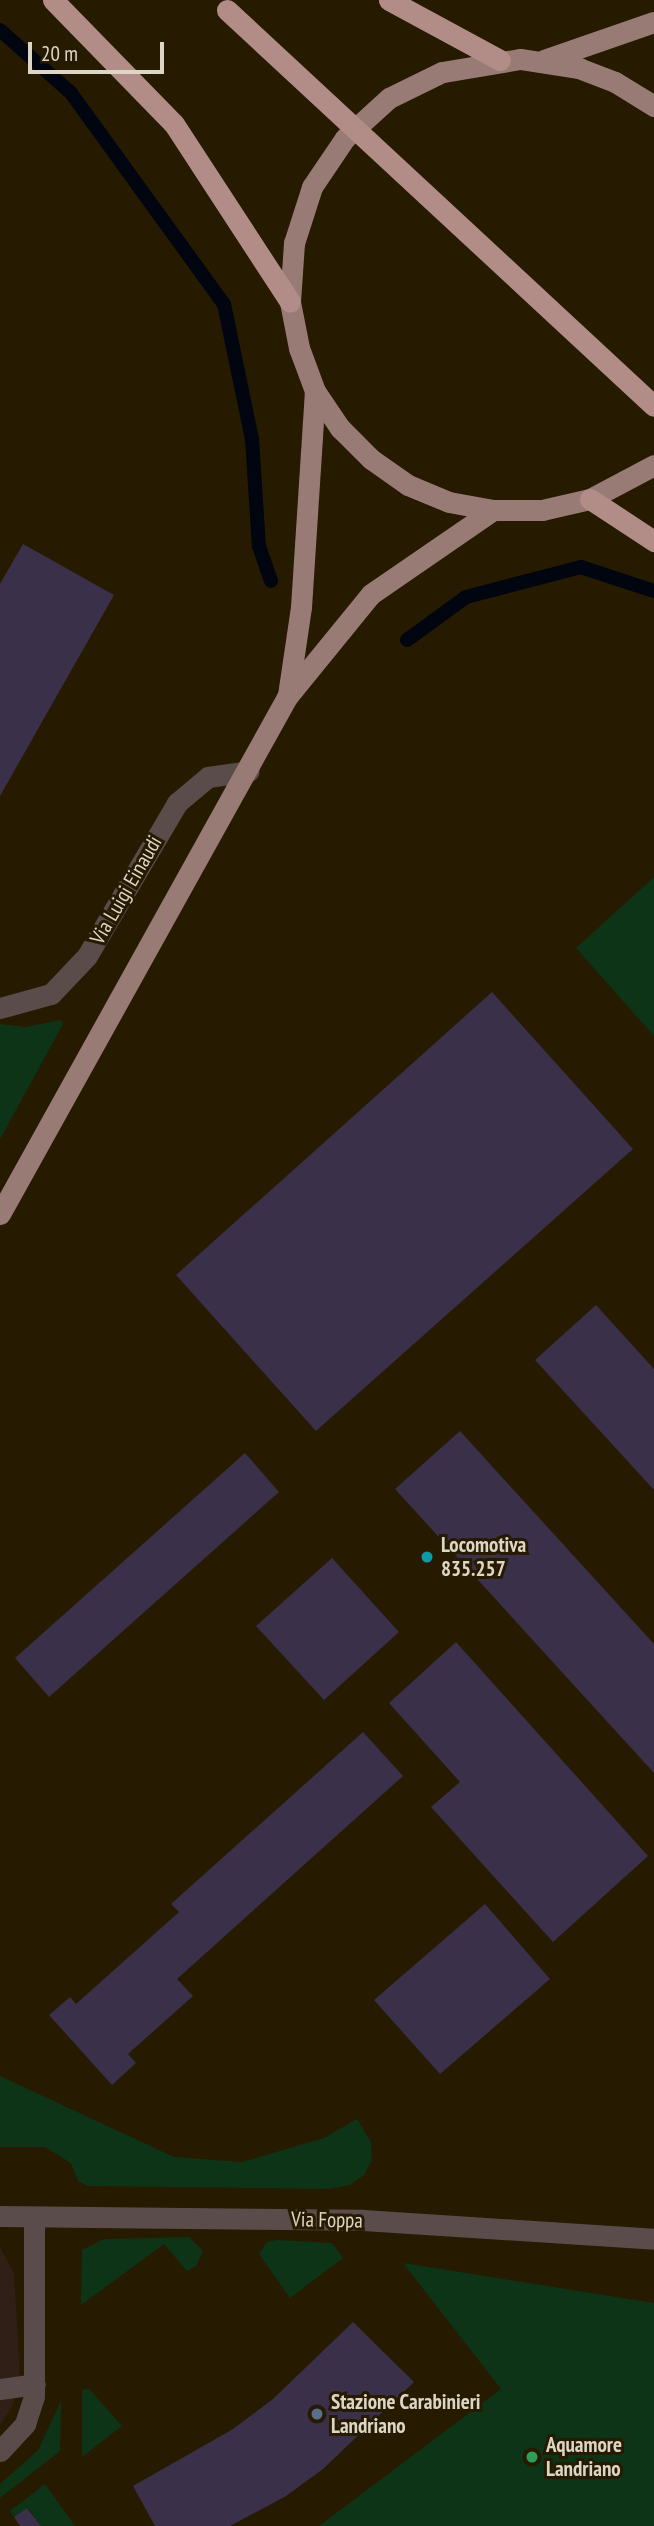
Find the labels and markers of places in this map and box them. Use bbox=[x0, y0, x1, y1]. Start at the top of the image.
place label: Locomotiva 835.257 bbox=[441, 1532, 526, 1582]
marker: Locomotiva 835.257 bbox=[419, 1549, 435, 1565]
place label: Stazione Carabinieri Landriano bbox=[331, 2389, 481, 2439]
marker: Stazione Carabinieri Landriano bbox=[309, 2406, 325, 2422]
place label: Aquamore Landriano bbox=[546, 2432, 622, 2482]
marker: Aquamore Landriano bbox=[524, 2449, 540, 2465]

